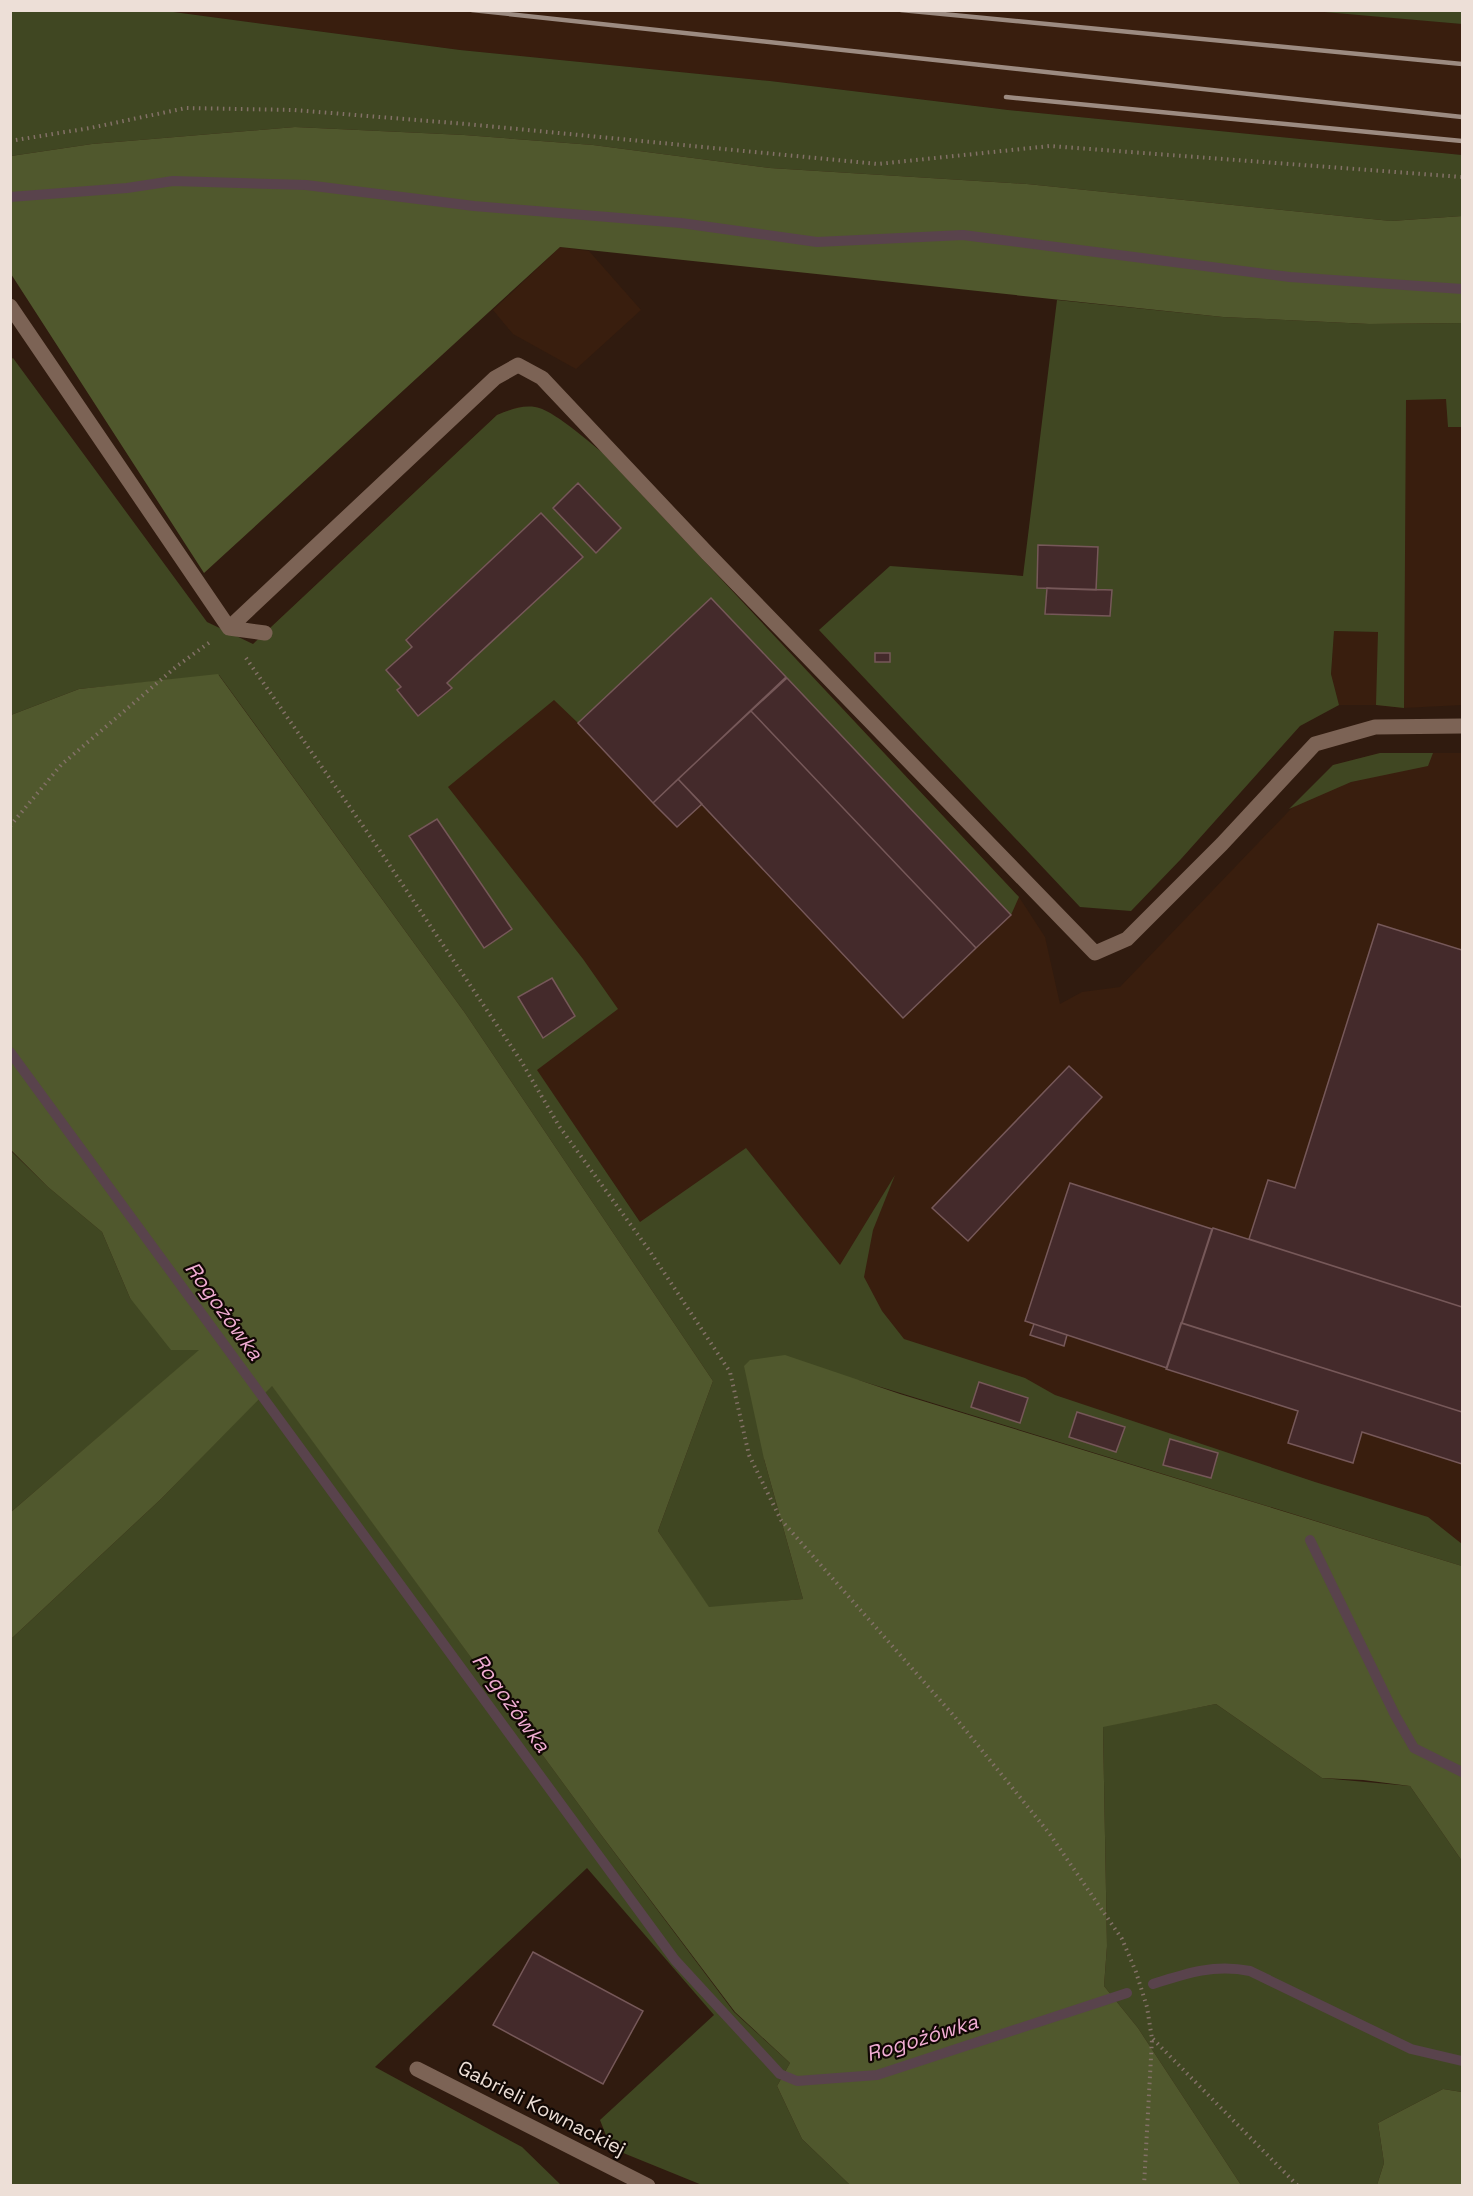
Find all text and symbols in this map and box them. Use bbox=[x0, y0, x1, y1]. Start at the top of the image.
water label: Rogożówka bbox=[180, 1256, 270, 1366]
water label: Rogożówka bbox=[467, 1648, 557, 1758]
water label: Rogożówka bbox=[863, 2007, 982, 2067]
street label: Gabrieli Kownackiej bbox=[454, 2054, 630, 2162]

